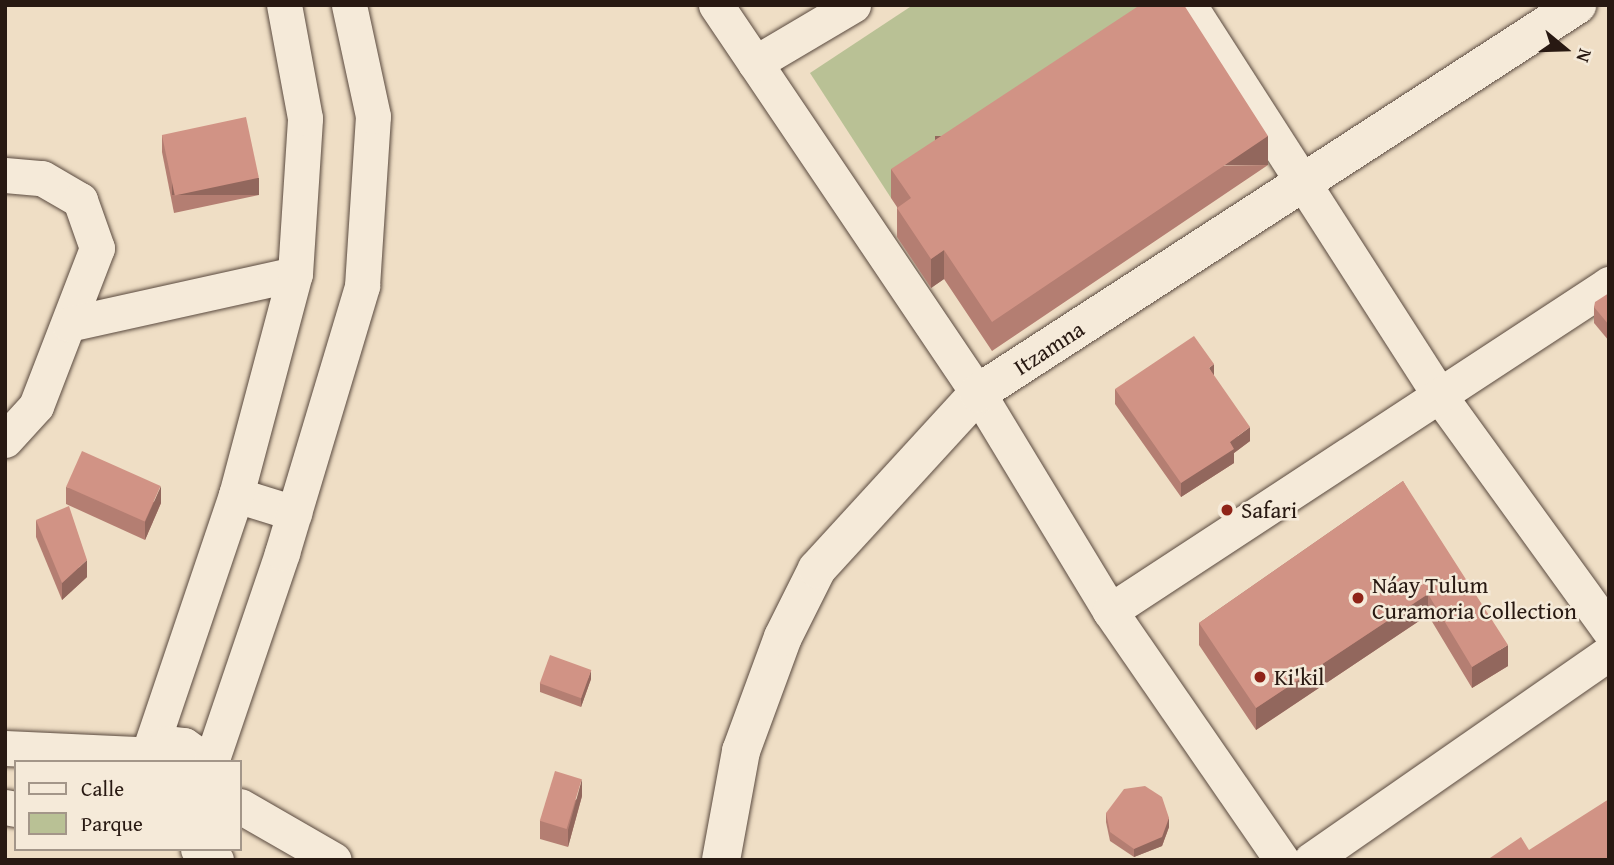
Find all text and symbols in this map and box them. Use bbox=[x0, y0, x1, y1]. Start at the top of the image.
north arrow bbox=[1530, 14, 1600, 84]
text: N bbox=[1570, 45, 1600, 66]
street label: Itzamna bbox=[1008, 315, 1090, 381]
place label: Safari bbox=[1241, 496, 1297, 524]
marker: Safari bbox=[1219, 502, 1235, 518]
place label: Náay Tulum Curamoria Collection bbox=[1372, 571, 1577, 625]
marker: Náay Tulum Curamoria Collection bbox=[1350, 590, 1366, 606]
place label: Ki'kil bbox=[1274, 663, 1325, 691]
marker: Ki'kil bbox=[1252, 669, 1268, 685]
legend bbox=[14, 760, 242, 851]
text: Calle bbox=[81, 773, 124, 804]
text: Parque bbox=[81, 808, 143, 839]

